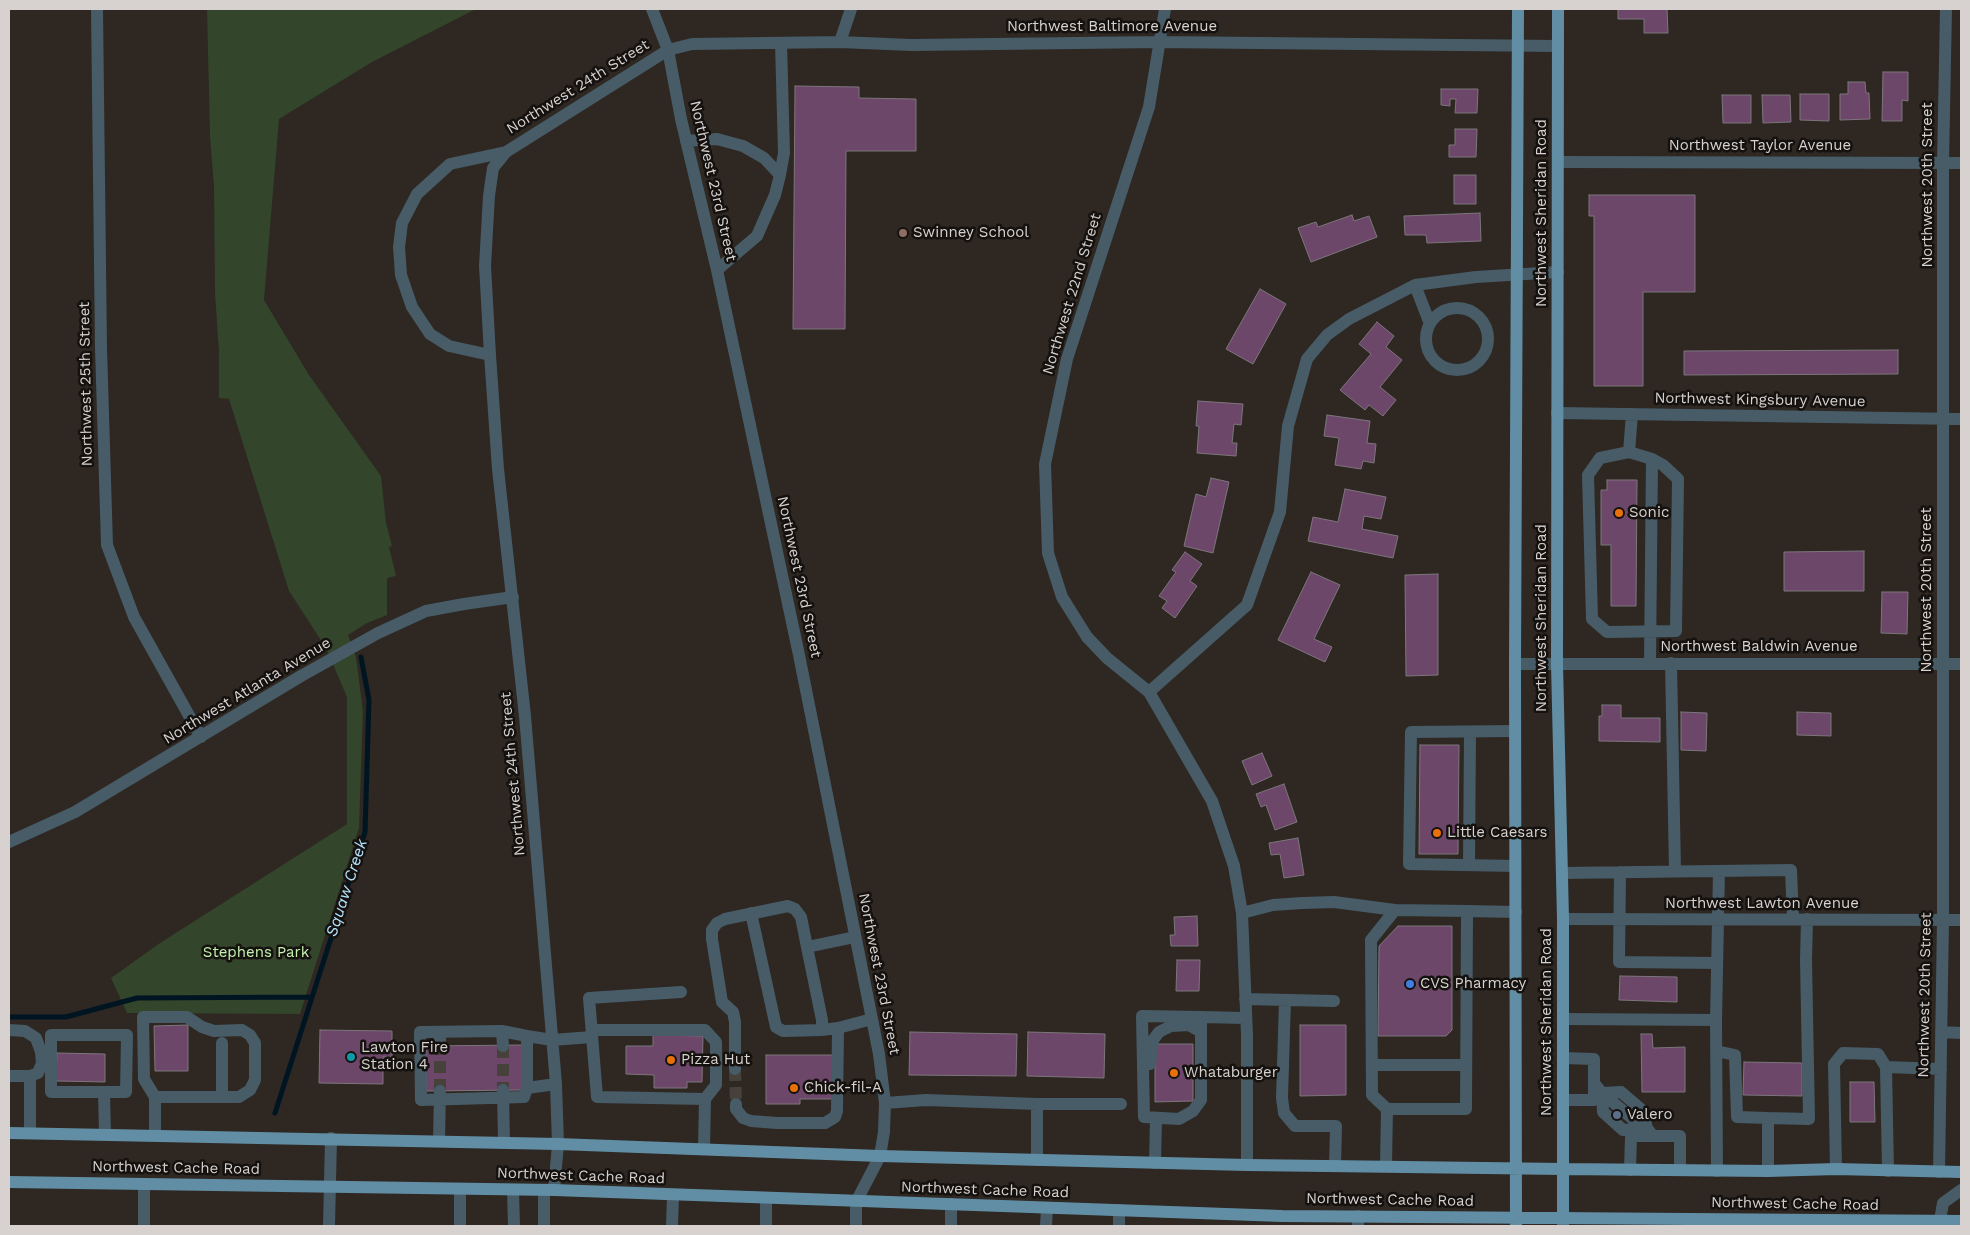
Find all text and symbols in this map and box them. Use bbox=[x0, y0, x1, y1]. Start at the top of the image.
street label: Northwest Baltimore Avenue bbox=[1007, 18, 1217, 36]
street label: Northwest 24th Street bbox=[503, 36, 653, 138]
street label: Northwest 23rd Street bbox=[686, 99, 740, 263]
street label: Northwest 20th Street bbox=[1919, 102, 1937, 268]
street label: Northwest Sheridan Road bbox=[1533, 119, 1551, 307]
street label: Northwest Taylor Avenue bbox=[1669, 137, 1851, 155]
street label: Northwest 22nd Street bbox=[1039, 211, 1105, 377]
place label: Swinney School bbox=[913, 224, 1029, 242]
marker: Swinney School bbox=[897, 227, 909, 239]
street label: Northwest 25th Street bbox=[76, 302, 96, 466]
street label: Northwest Kingsbury Avenue bbox=[1654, 389, 1866, 411]
street label: Northwest 23rd Street bbox=[773, 495, 825, 659]
place label: Sonic bbox=[1629, 504, 1669, 522]
marker: Sonic bbox=[1613, 507, 1625, 519]
street label: Northwest 20th Street bbox=[1918, 507, 1936, 673]
street label: Northwest Sheridan Road bbox=[1533, 524, 1551, 712]
street label: Northwest Atlanta Avenue bbox=[160, 634, 334, 748]
street label: Northwest Baldwin Avenue bbox=[1660, 638, 1858, 656]
street label: Northwest 24th Street bbox=[497, 691, 529, 857]
place label: Little Caesars bbox=[1447, 824, 1547, 842]
marker: Little Caesars bbox=[1431, 827, 1443, 839]
water label: Squaw Creek bbox=[322, 837, 372, 939]
street label: Northwest 23rd Street bbox=[854, 892, 904, 1056]
street label: Northwest Lawton Avenue bbox=[1665, 895, 1859, 913]
street label: Northwest 20th Street bbox=[1915, 912, 1935, 1078]
street label: Northwest Sheridan Road bbox=[1538, 928, 1556, 1116]
park label: Stephens Park bbox=[203, 944, 309, 962]
place label: CVS Pharmacy bbox=[1420, 975, 1526, 993]
marker: CVS Pharmacy bbox=[1404, 978, 1416, 990]
place label: Lawton Fire Station 4 bbox=[361, 1039, 448, 1074]
marker: Lawton Fire Station 4 bbox=[345, 1051, 357, 1063]
place label: Pizza Hut bbox=[681, 1051, 750, 1069]
marker: Pizza Hut bbox=[665, 1054, 677, 1066]
place label: Whataburger bbox=[1184, 1064, 1278, 1082]
marker: Whataburger bbox=[1168, 1067, 1180, 1079]
place label: Chick-fil-A bbox=[804, 1079, 882, 1097]
marker: Chick-fil-A bbox=[788, 1082, 800, 1094]
place label: Valero bbox=[1627, 1106, 1672, 1124]
marker: Valero bbox=[1611, 1109, 1623, 1121]
street label: Northwest Cache Road bbox=[92, 1158, 260, 1178]
street label: Northwest Cache Road bbox=[497, 1164, 665, 1188]
street label: Northwest Cache Road bbox=[901, 1178, 1069, 1202]
street label: Northwest Cache Road bbox=[1306, 1190, 1474, 1210]
street label: Northwest Cache Road bbox=[1711, 1194, 1879, 1214]

